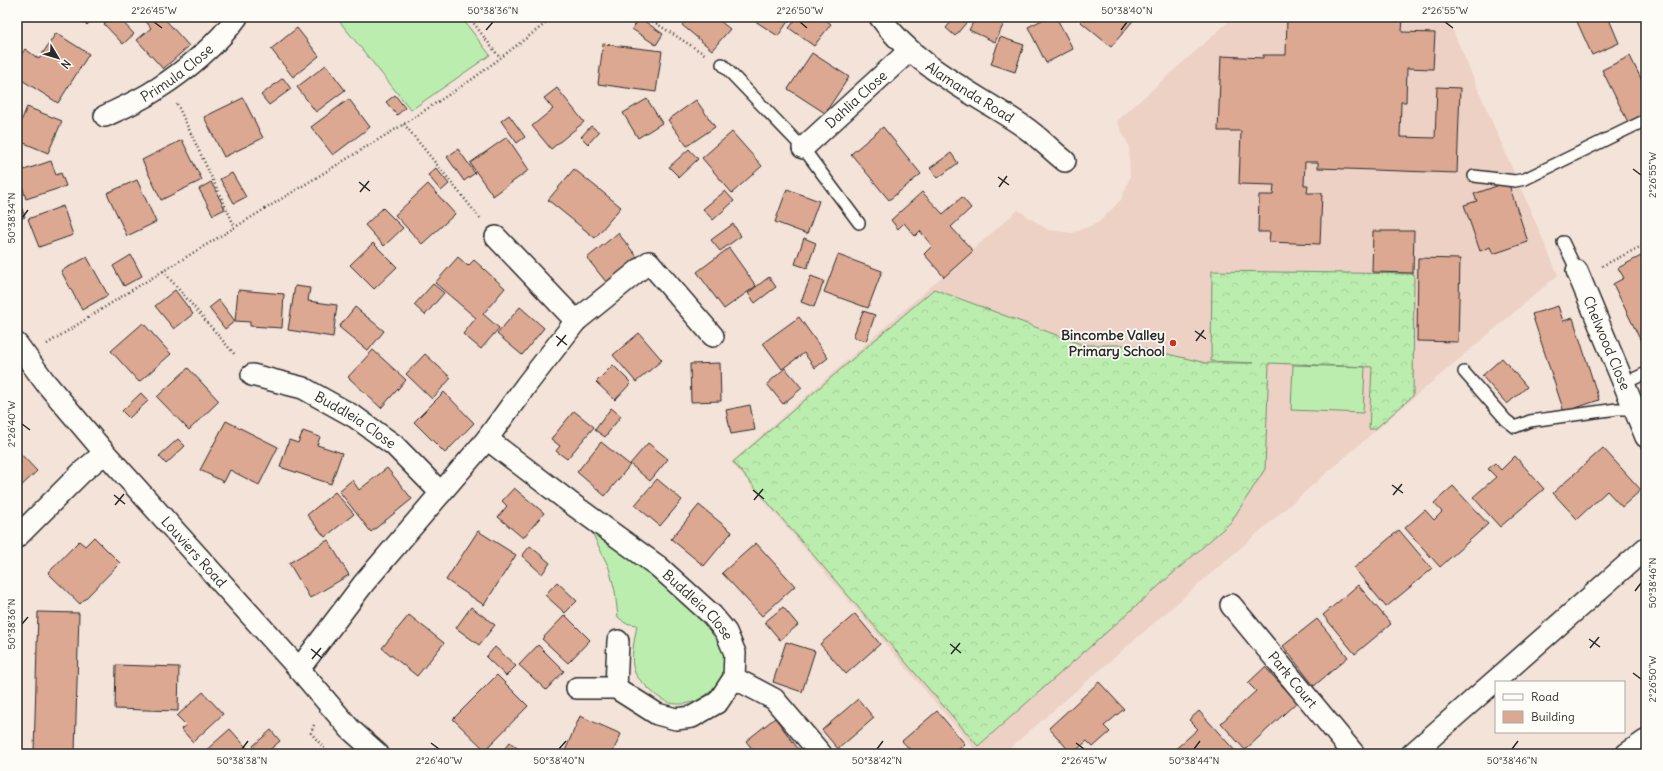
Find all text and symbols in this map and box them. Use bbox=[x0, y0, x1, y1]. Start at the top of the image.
text: 2°26'45"W bbox=[131, 4, 177, 17]
text: 50°38'36"N bbox=[468, 4, 518, 17]
text: 2°26'50"W bbox=[777, 4, 823, 17]
text: 50°38'40"N bbox=[1101, 4, 1153, 17]
text: 2°26'55"W bbox=[1422, 4, 1468, 17]
north arrow bbox=[38, 38, 78, 78]
street label: Primula Close bbox=[137, 40, 217, 106]
text: N bbox=[58, 57, 74, 71]
street label: Alamanda Road bbox=[922, 57, 1017, 127]
street label: Dahlia Close bbox=[821, 66, 891, 132]
text: 2°26'55"W bbox=[1646, 152, 1659, 198]
text: 50°38'34"N bbox=[5, 193, 18, 243]
street label: Chelwood Close bbox=[1579, 293, 1635, 393]
place label: Bincombe Valley Primary School bbox=[1061, 326, 1165, 360]
marker: Bincombe Valley Primary School bbox=[1168, 338, 1178, 348]
street label: Buddleia Close bbox=[312, 387, 400, 453]
text: 2°26'40"W bbox=[5, 401, 18, 447]
street label: Louviers Road bbox=[157, 513, 230, 591]
text: 50°38'46"N bbox=[1646, 558, 1659, 608]
street label: Buddleia Close bbox=[659, 566, 737, 643]
text: 50°38'36"N bbox=[5, 599, 18, 649]
street label: Park Court bbox=[1264, 648, 1321, 712]
text: 2°26'50"W bbox=[1646, 656, 1659, 702]
legend bbox=[1495, 681, 1625, 733]
text: Road bbox=[1531, 689, 1559, 704]
text: Building bbox=[1531, 709, 1575, 724]
text: 50°38'38"N bbox=[217, 754, 267, 767]
text: 2°26'40"W bbox=[416, 754, 462, 767]
text: 50°38'40"N bbox=[533, 754, 585, 767]
text: 50°38'42"N bbox=[852, 754, 902, 767]
text: 2°26'45"W bbox=[1061, 754, 1107, 767]
text: 50°38'44"N bbox=[1169, 754, 1219, 767]
text: 50°38'46"N bbox=[1487, 754, 1537, 767]

